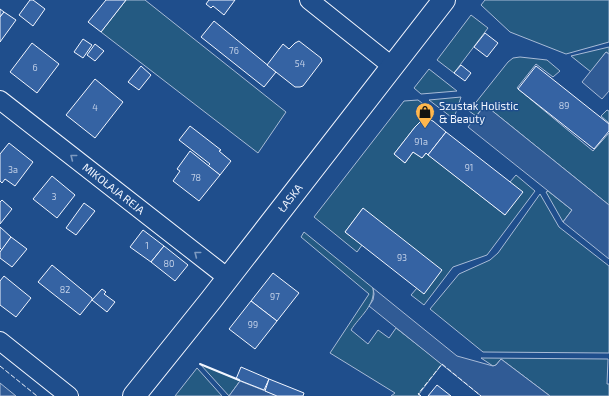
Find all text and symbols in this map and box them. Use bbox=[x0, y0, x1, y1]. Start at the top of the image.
house number: 76 bbox=[229, 45, 239, 56]
house number: 54 bbox=[295, 58, 306, 69]
house number: 6 bbox=[32, 62, 38, 73]
place label: Szustak Holistic & Beauty bbox=[439, 99, 518, 125]
house number: 89 bbox=[559, 100, 569, 111]
shop icon: Szustak Holistic & Beauty bbox=[414, 101, 436, 129]
house number: 4 bbox=[92, 102, 98, 113]
house number: 91a bbox=[414, 136, 428, 147]
one-way arrow bbox=[70, 154, 77, 161]
street label: MIKOŁAJA REJA bbox=[80, 160, 148, 217]
house number: 91 bbox=[465, 162, 473, 173]
house number: 3a bbox=[8, 164, 18, 175]
house number: 78 bbox=[191, 172, 201, 183]
street label: ŁASKA bbox=[275, 181, 305, 215]
house number: 3 bbox=[51, 191, 57, 202]
house number: 1 bbox=[145, 240, 149, 251]
one-way arrow bbox=[195, 252, 202, 259]
house number: 93 bbox=[397, 252, 407, 263]
house number: 80 bbox=[164, 258, 174, 269]
house number: 82 bbox=[60, 284, 70, 295]
house number: 97 bbox=[270, 291, 280, 302]
house number: 99 bbox=[248, 319, 258, 330]

